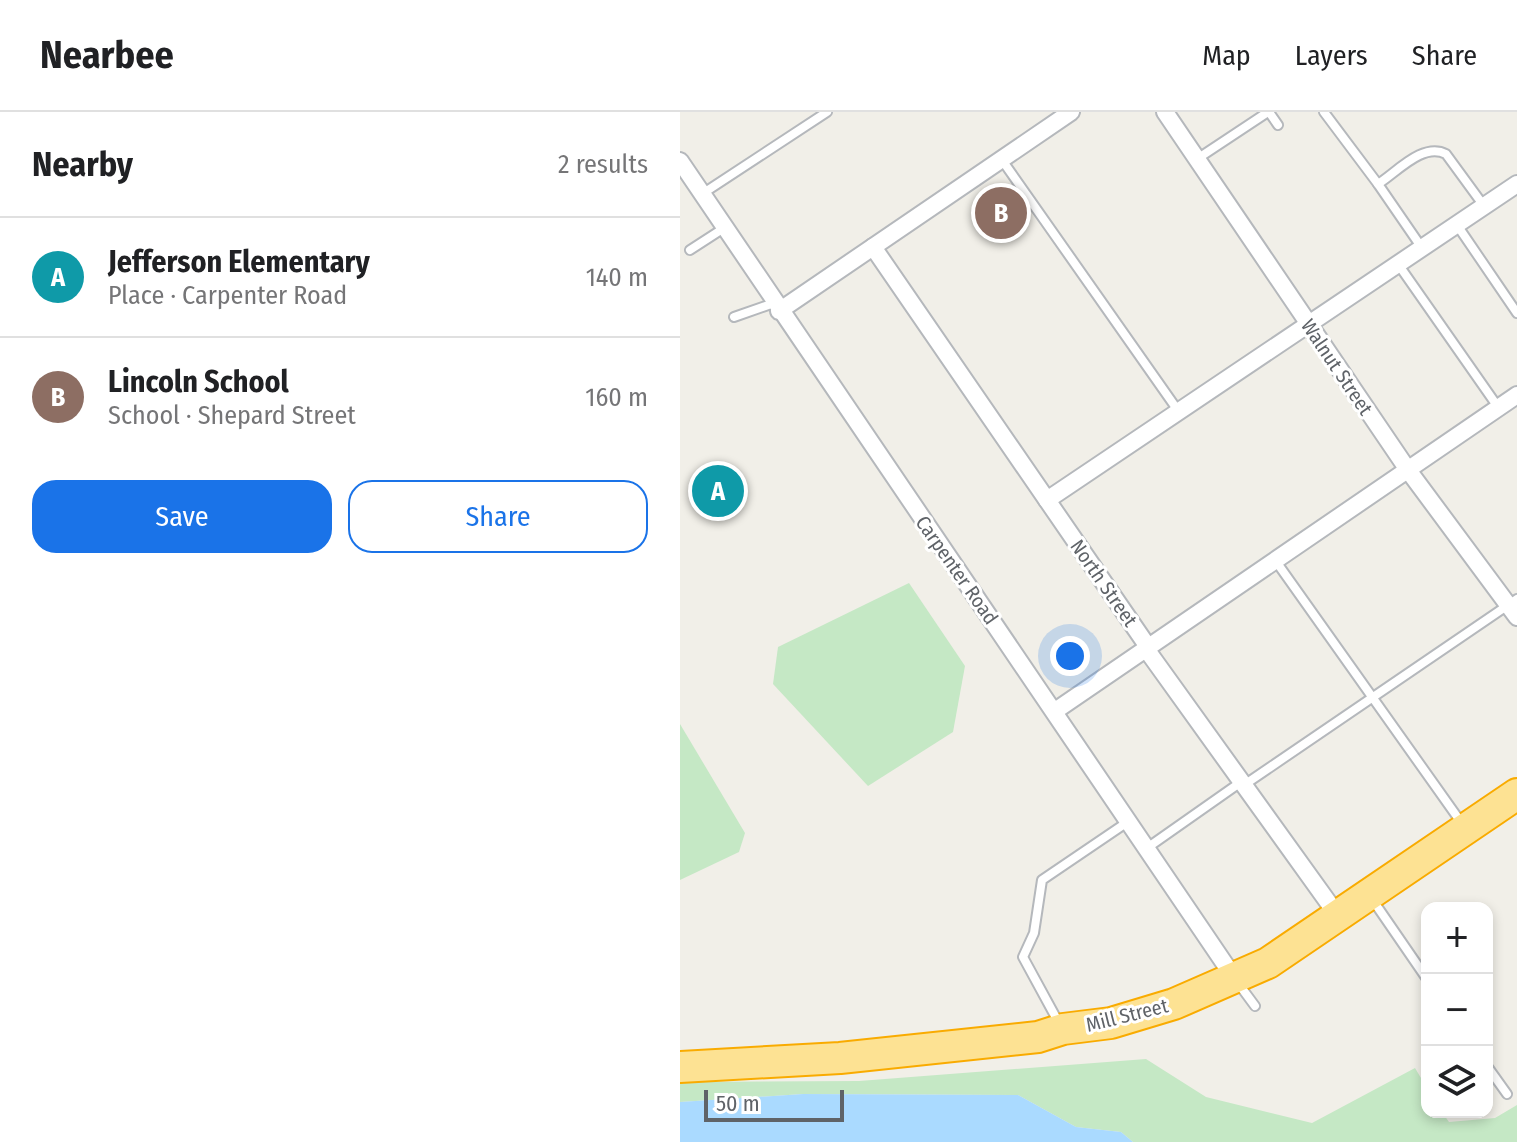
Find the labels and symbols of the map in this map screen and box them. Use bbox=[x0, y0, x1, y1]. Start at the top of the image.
pin: B bbox=[975, 183, 1027, 243]
street label: Walnut Street bbox=[1296, 314, 1378, 420]
pin: A bbox=[692, 461, 744, 521]
street label: Carpenter Road bbox=[911, 511, 1003, 629]
street label: North Street bbox=[1065, 535, 1143, 631]
your location bbox=[1050, 636, 1090, 676]
street label: Mill Street bbox=[1083, 993, 1171, 1037]
scale bar bbox=[704, 1086, 844, 1122]

